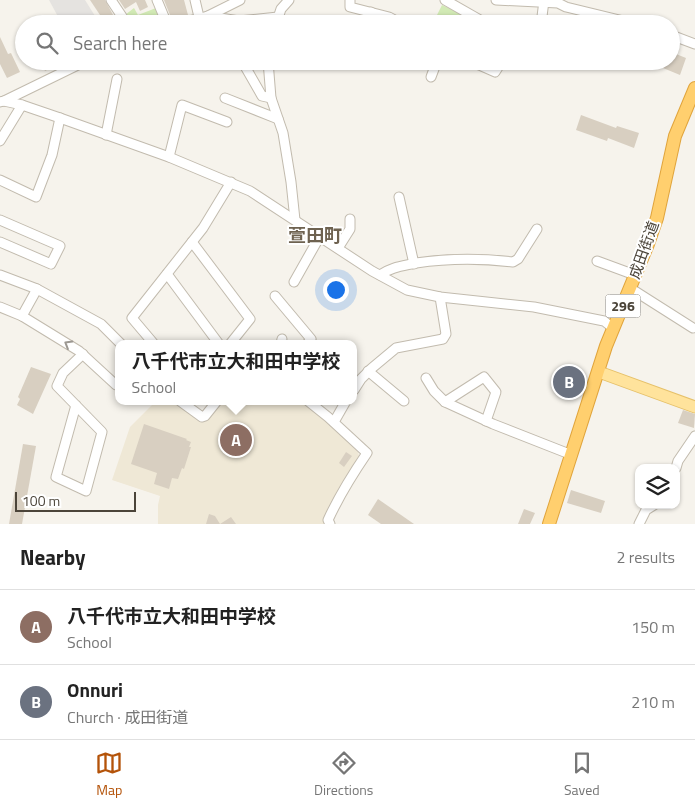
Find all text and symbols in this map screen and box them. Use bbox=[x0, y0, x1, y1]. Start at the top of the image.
search box bbox=[15, 15, 680, 70]
text: Search here bbox=[73, 28, 167, 57]
icon: search bbox=[33, 29, 61, 57]
street label: 成田街道 bbox=[622, 218, 665, 282]
district label: 萱田町 bbox=[288, 222, 342, 249]
your location bbox=[323, 277, 349, 303]
road number: 296 bbox=[606, 294, 640, 318]
one-way arrow bbox=[64, 340, 73, 350]
popup bbox=[115, 340, 357, 405]
text: 八千代市立大和田中学校 bbox=[131, 346, 341, 375]
pin: B bbox=[553, 363, 585, 401]
text: School bbox=[131, 375, 176, 399]
pin: A bbox=[220, 421, 252, 459]
map controls bbox=[635, 464, 680, 509]
button: layers bbox=[635, 464, 680, 509]
scale bar bbox=[15, 489, 136, 512]
text: 100 m bbox=[22, 490, 60, 511]
text: Nearby bbox=[20, 541, 85, 573]
text: 2 results bbox=[616, 545, 675, 569]
text: 八千代市立大和田中学校 bbox=[67, 601, 276, 630]
text: A bbox=[31, 615, 41, 639]
text: 150 m bbox=[631, 615, 675, 639]
text: School bbox=[67, 630, 112, 654]
text: Onnuri bbox=[67, 675, 123, 704]
text: B bbox=[31, 690, 41, 714]
text: 210 m bbox=[631, 690, 675, 714]
text: Church · 成田街道 bbox=[67, 705, 188, 729]
tab: Map bbox=[95, 749, 123, 800]
tab: Directions bbox=[314, 749, 373, 800]
tab: Saved bbox=[564, 749, 600, 800]

